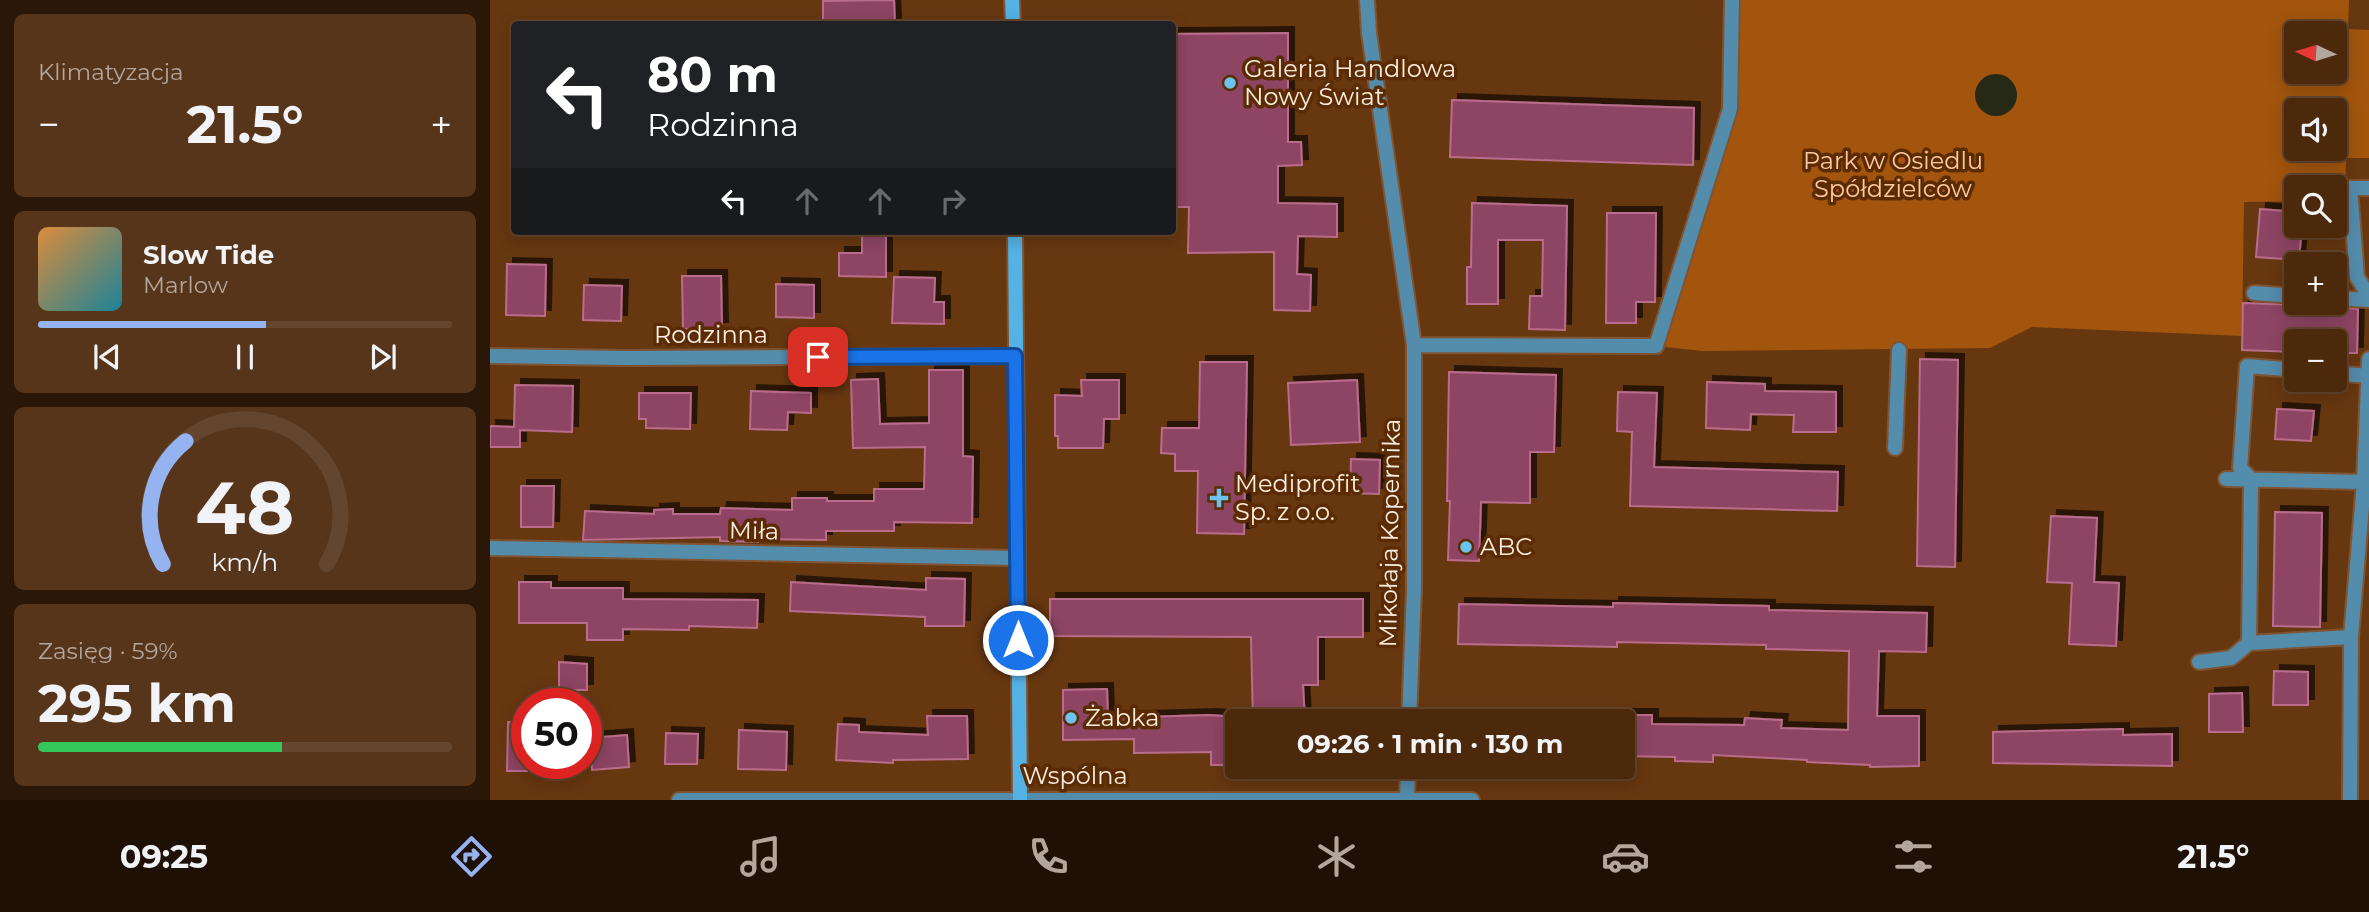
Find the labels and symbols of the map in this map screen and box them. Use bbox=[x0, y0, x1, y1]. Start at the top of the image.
north arrow bbox=[2284, 21, 2347, 84]
place label: Galeria Handlowa Nowy Świat bbox=[1244, 54, 1456, 111]
marker: Galeria Handlowa Nowy Świat bbox=[1222, 75, 1238, 91]
park label: Park w Osiedlu Spółdzielców bbox=[1803, 146, 1983, 203]
street label: Rodzinna bbox=[654, 320, 768, 349]
pin bbox=[788, 327, 848, 387]
street label: Mikołaja Kopernika bbox=[1373, 418, 1406, 648]
place label: Mediprofit Sp. z o.o. bbox=[1235, 469, 1360, 526]
marker: Mediprofit Sp. z o.o. bbox=[1209, 488, 1229, 508]
street label: Miła bbox=[729, 516, 779, 545]
place label: ABC bbox=[1480, 532, 1532, 561]
marker: ABC bbox=[1458, 539, 1474, 555]
position arrow bbox=[981, 603, 1055, 677]
speed limit sign: 50 bbox=[511, 688, 602, 779]
place label: Żabka bbox=[1085, 703, 1159, 732]
marker: Żabka bbox=[1063, 710, 1079, 726]
street label: Wspólna bbox=[1022, 761, 1128, 790]

